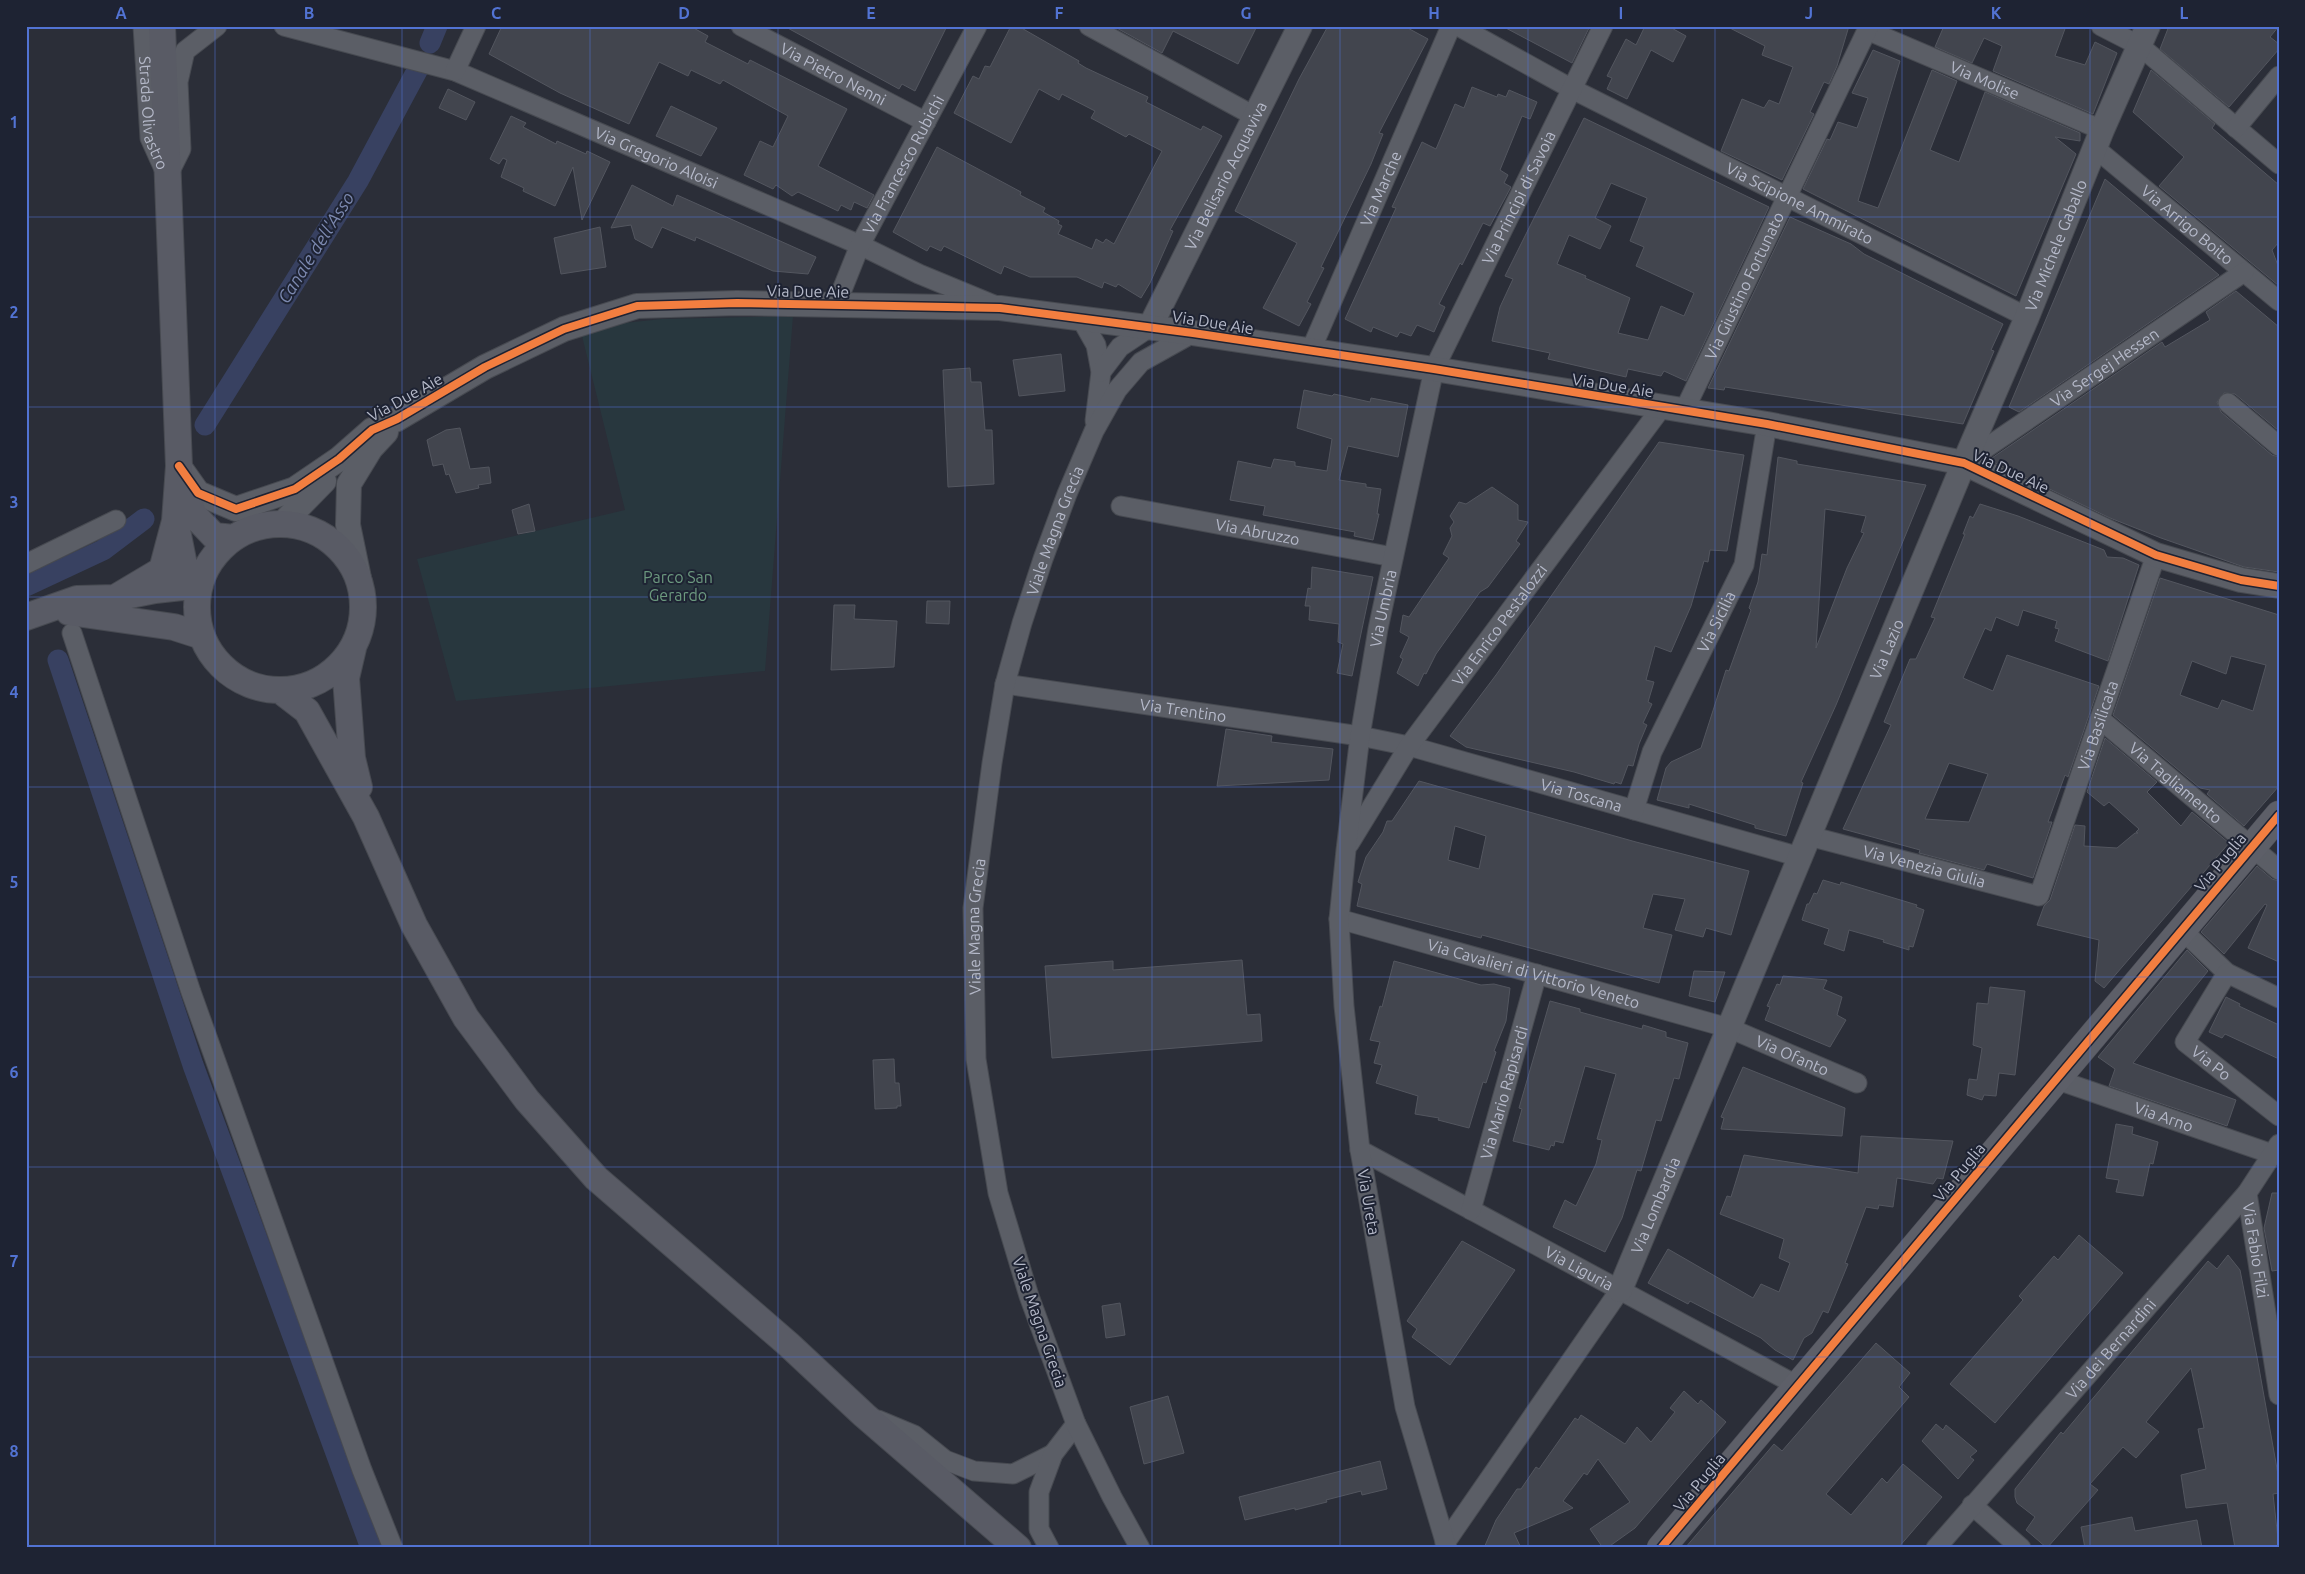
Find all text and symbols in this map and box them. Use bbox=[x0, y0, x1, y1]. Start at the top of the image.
text: A bbox=[115, 4, 127, 22]
text: B bbox=[304, 4, 314, 22]
text: C bbox=[491, 4, 501, 22]
text: D bbox=[678, 4, 690, 22]
text: E bbox=[866, 4, 876, 22]
text: F bbox=[1055, 4, 1064, 22]
text: G bbox=[1240, 4, 1252, 22]
text: H bbox=[1428, 4, 1440, 22]
text: I bbox=[1619, 4, 1623, 22]
text: J bbox=[1805, 4, 1813, 22]
text: K bbox=[1991, 4, 2002, 22]
text: L bbox=[2180, 4, 2189, 22]
street label: Via Pietro Nenni bbox=[777, 39, 889, 109]
street label: Strada Olivastro bbox=[136, 56, 172, 172]
street label: Via Molise bbox=[1947, 57, 2022, 103]
street label: Via Francesco Rubichi bbox=[859, 92, 947, 237]
street label: Via Belisario Acquaviva bbox=[1181, 98, 1270, 253]
text: 1 bbox=[9, 113, 19, 131]
street label: Via Gregorio Aloisi bbox=[592, 123, 721, 192]
street label: Via Principi di Savoia bbox=[1478, 128, 1559, 267]
street label: Via Marche bbox=[1356, 148, 1405, 229]
street label: Via Scipione Ammirato bbox=[1723, 159, 1876, 248]
street label: Via Michele Gaballo bbox=[2021, 177, 2090, 314]
street label: Via Arrigo Boito bbox=[2138, 181, 2237, 268]
water label: Canale dell'Asso bbox=[273, 188, 357, 307]
street label: Via Giustino Fortunato bbox=[1701, 209, 1787, 363]
street label: Via Due Aie bbox=[767, 281, 849, 301]
text: 2 bbox=[9, 303, 19, 321]
street label: Via Due Aie bbox=[1171, 307, 1255, 337]
street label: Via Sergej Hessen bbox=[2047, 324, 2162, 410]
street label: Via Due Aie bbox=[365, 369, 445, 425]
street label: Via Due Aie bbox=[1571, 370, 1655, 400]
street label: Via Due Aie bbox=[1970, 445, 2052, 497]
street label: Viale Magna Grecia bbox=[1023, 463, 1087, 598]
text: 3 bbox=[9, 493, 19, 511]
street label: Via Abruzzo bbox=[1214, 515, 1301, 548]
street label: Via Enrico Pestalozzi bbox=[1448, 561, 1550, 689]
park label: Parco San Gerardo bbox=[643, 568, 713, 604]
street label: Via Umbria bbox=[1366, 568, 1400, 648]
street label: Via Sicilia bbox=[1693, 588, 1739, 655]
street label: Via Lazio bbox=[1866, 616, 1907, 682]
street label: Via Basilicata bbox=[2074, 678, 2121, 773]
text: 4 bbox=[9, 683, 19, 701]
street label: Via Trentino bbox=[1138, 695, 1228, 725]
street label: Via Tagliamento bbox=[2126, 739, 2226, 827]
street label: Via Toscana bbox=[1539, 775, 1624, 815]
street label: Via Puglia bbox=[2190, 829, 2250, 895]
street label: Via Venezia Giulia bbox=[1861, 841, 1987, 891]
street label: Viale Magna Grecia bbox=[964, 857, 988, 995]
text: 5 bbox=[9, 873, 19, 891]
street label: Via Cavalieri di Vittorio Veneto bbox=[1425, 935, 1642, 1012]
street label: Via Mario Rapisardi bbox=[1477, 1024, 1531, 1161]
street label: Via Ofanto bbox=[1753, 1032, 1832, 1079]
street label: Via Po bbox=[2188, 1042, 2235, 1084]
text: 6 bbox=[9, 1063, 19, 1081]
street label: Via Arno bbox=[2132, 1098, 2196, 1135]
street label: Via Puglia bbox=[1929, 1139, 1989, 1205]
street label: Via Lombardia bbox=[1627, 1154, 1683, 1256]
street label: Via Ureta bbox=[1354, 1168, 1384, 1236]
street label: Via Fabio Filzi bbox=[2240, 1201, 2273, 1299]
street label: Via Liguria bbox=[1542, 1242, 1617, 1294]
text: 7 bbox=[9, 1252, 19, 1270]
street label: Viale Magna Grecia bbox=[1009, 1254, 1071, 1390]
street label: Via dei Bernardini bbox=[2062, 1295, 2159, 1402]
text: 8 bbox=[9, 1442, 19, 1460]
street label: Via Puglia bbox=[1669, 1449, 1729, 1515]

